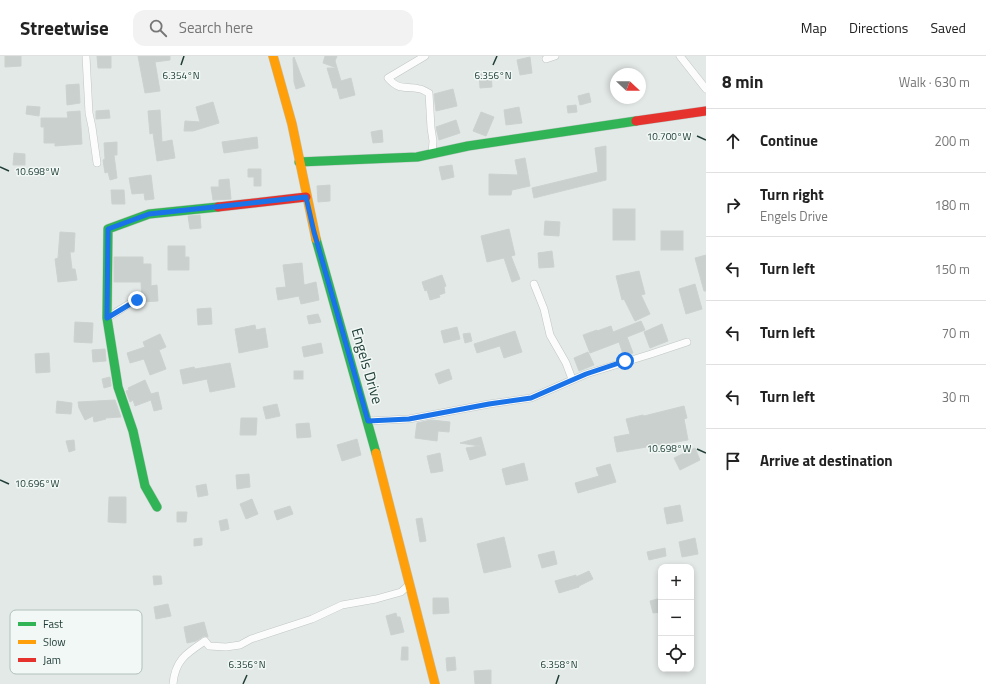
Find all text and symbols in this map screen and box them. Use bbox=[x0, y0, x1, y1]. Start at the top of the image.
search box bbox=[133, 10, 413, 46]
text: Streetwise bbox=[20, 13, 109, 42]
text: Search here bbox=[179, 16, 253, 39]
icon: search bbox=[147, 17, 169, 39]
text: Map bbox=[801, 17, 827, 38]
text: Directions bbox=[849, 17, 908, 38]
text: Saved bbox=[930, 17, 966, 38]
text: 6.354°N bbox=[163, 68, 199, 83]
text: 6.356°N bbox=[475, 68, 511, 83]
north arrow bbox=[610, 68, 646, 104]
text: 8 min bbox=[722, 69, 763, 95]
text: Walk · 630 m bbox=[899, 72, 970, 92]
text: 10.700°W bbox=[647, 129, 691, 144]
text: Continue bbox=[760, 129, 818, 152]
icon: ahead bbox=[722, 130, 744, 152]
text: 200 m bbox=[934, 131, 970, 151]
text: 10.698°W bbox=[15, 164, 59, 179]
text: Turn right bbox=[760, 183, 824, 206]
icon: right bbox=[722, 194, 744, 216]
text: 180 m bbox=[934, 195, 970, 215]
text: Engels Drive bbox=[760, 206, 828, 226]
text: Turn left bbox=[760, 257, 815, 280]
icon: left bbox=[722, 258, 744, 280]
text: 150 m bbox=[934, 259, 970, 279]
route end bbox=[128, 291, 146, 309]
text: Turn left bbox=[760, 321, 815, 344]
icon: left bbox=[722, 322, 744, 344]
text: 70 m bbox=[942, 323, 970, 343]
street label: Engels Drive bbox=[346, 325, 389, 407]
route start bbox=[616, 352, 634, 370]
text: Turn left bbox=[760, 385, 815, 408]
icon: left bbox=[722, 386, 744, 408]
text: 30 m bbox=[942, 387, 970, 407]
text: 10.698°W bbox=[647, 441, 691, 456]
text: Arrive at destination bbox=[760, 449, 893, 472]
icon: arrive bbox=[722, 450, 744, 472]
text: 10.696°W bbox=[15, 476, 59, 491]
map controls bbox=[658, 564, 694, 672]
button: + bbox=[658, 564, 694, 600]
button: − bbox=[658, 600, 694, 636]
legend bbox=[10, 610, 142, 674]
text: Fast bbox=[43, 616, 63, 632]
text: Slow bbox=[43, 634, 66, 650]
button: locate bbox=[658, 636, 694, 672]
text: Jam bbox=[43, 652, 61, 668]
text: 6.356°N bbox=[229, 657, 265, 672]
text: 6.358°N bbox=[541, 657, 577, 672]

